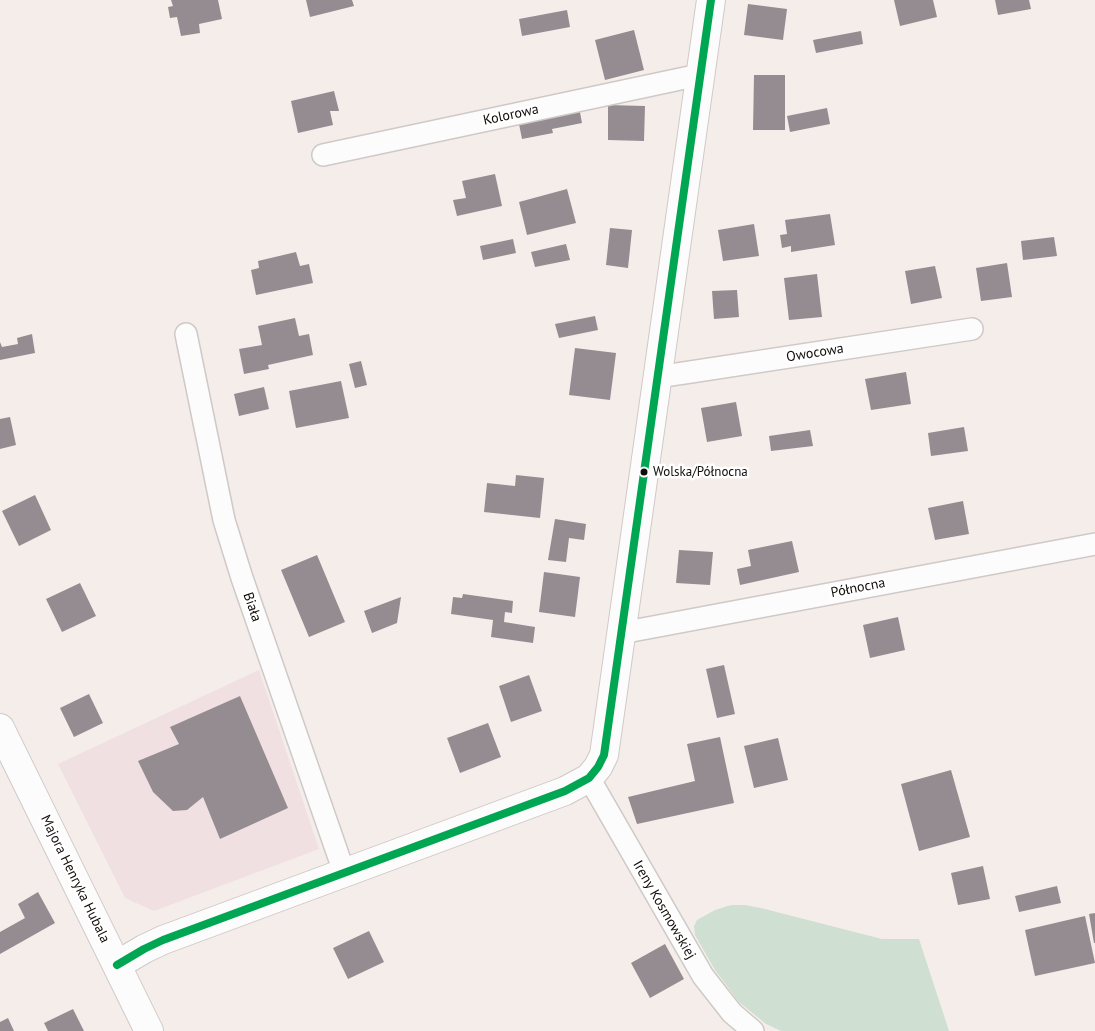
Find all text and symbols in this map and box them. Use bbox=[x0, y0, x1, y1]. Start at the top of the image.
street label: Kolorowa bbox=[482, 101, 540, 129]
street label: Owocowa bbox=[785, 340, 845, 366]
place label: Wolska/Północna bbox=[653, 464, 748, 480]
marker: Wolska/Północna bbox=[639, 467, 649, 477]
street label: Północna bbox=[829, 575, 887, 601]
street label: Biała bbox=[239, 590, 265, 624]
street label: Majora Henryka Hubala bbox=[37, 812, 113, 946]
street label: Ireny Kosmowskiej bbox=[629, 858, 699, 962]

